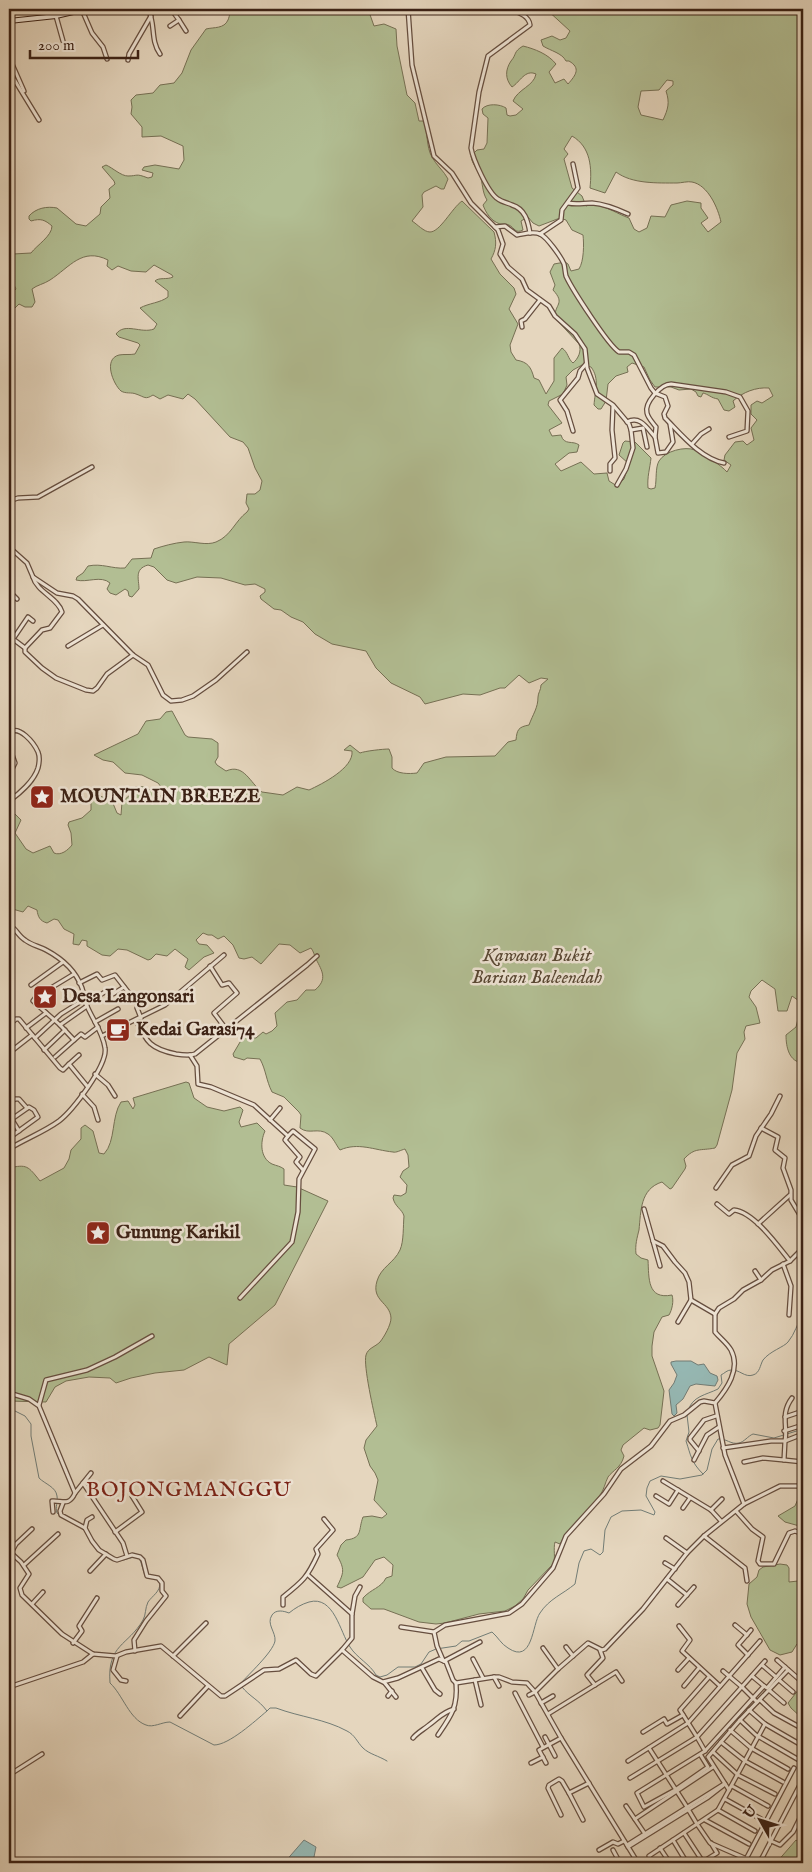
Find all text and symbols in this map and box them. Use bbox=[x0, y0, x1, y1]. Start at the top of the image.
scale bar bbox=[30, 28, 138, 60]
text: 200 m bbox=[38, 36, 75, 55]
place icon: MOUNTAIN BREEZE bbox=[29, 784, 55, 810]
place label: MOUNTAIN BREEZE bbox=[60, 785, 260, 809]
park label: Kawasan Bukit Barisan Baleendah bbox=[472, 944, 602, 990]
place icon: Desa Langonsari bbox=[32, 984, 58, 1010]
place label: Desa Langonsari bbox=[62, 985, 194, 1009]
cafe icon: Kedai Garasi74 bbox=[105, 1017, 131, 1043]
place label: Kedai Garasi74 bbox=[136, 1018, 255, 1042]
place icon: Gunung Karikil bbox=[85, 1220, 111, 1246]
place label: Gunung Karikil bbox=[116, 1221, 241, 1245]
district label: BOJONGMANGGU bbox=[86, 1477, 292, 1504]
north arrow bbox=[734, 1794, 784, 1844]
text: U bbox=[739, 1801, 762, 1823]

